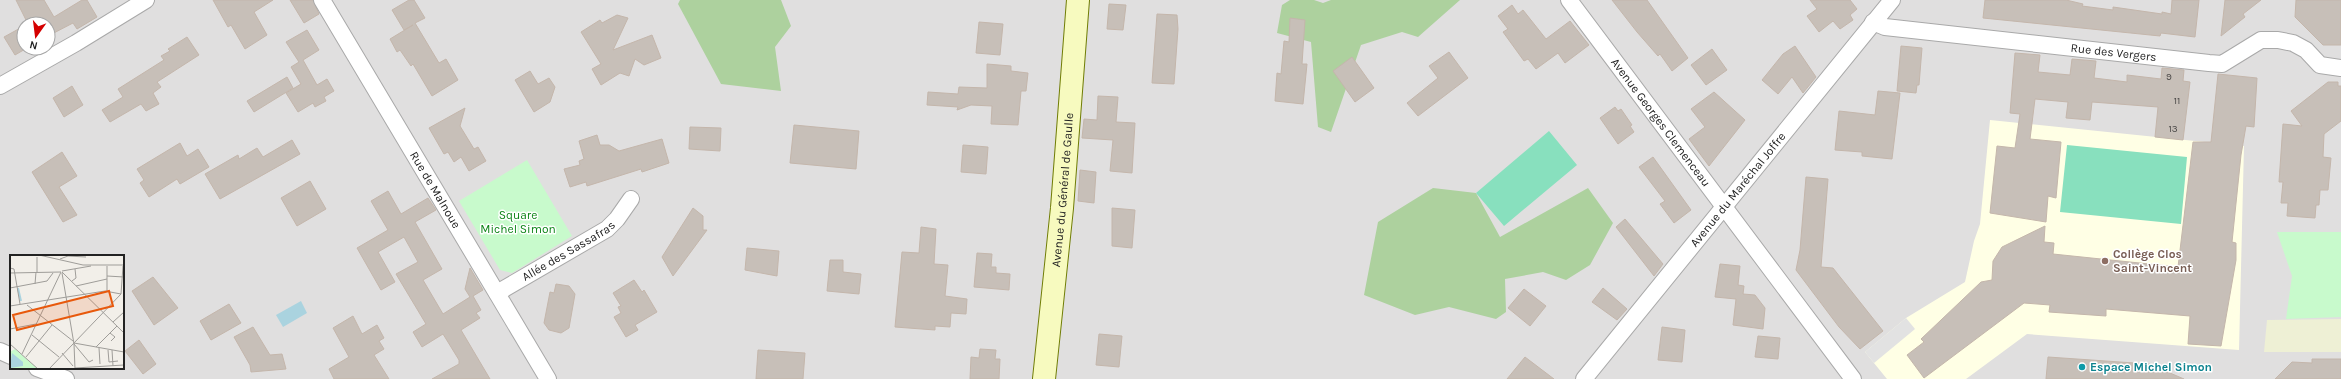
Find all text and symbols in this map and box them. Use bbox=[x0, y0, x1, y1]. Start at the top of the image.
north arrow bbox=[16, 16, 56, 56]
text: N bbox=[28, 38, 39, 52]
street label: Rue des Vergers bbox=[2070, 41, 2157, 64]
street label: Avenue Georges Clemenceau bbox=[1608, 55, 1713, 189]
house number: 9 bbox=[2166, 71, 2172, 83]
house number: 11 bbox=[2174, 95, 2180, 107]
street label: Avenue du Général de Gaulle bbox=[1049, 112, 1076, 268]
house number: 13 bbox=[2168, 123, 2178, 135]
street label: Avenue du Maréchal Joffre bbox=[1687, 130, 1789, 250]
street label: Rue de Malnoue bbox=[407, 149, 464, 231]
park label: Square Michel Simon bbox=[480, 208, 556, 236]
street label: Allée des Sassafras bbox=[519, 218, 618, 284]
place label: Collège Clos Saint-Vincent bbox=[2113, 247, 2192, 275]
inset map bbox=[10, 255, 124, 369]
marker: Collège Clos Saint-Vincent bbox=[2100, 256, 2110, 266]
place label: Espace Michel Simon bbox=[2090, 360, 2212, 374]
marker: Espace Michel Simon bbox=[2077, 362, 2087, 372]

